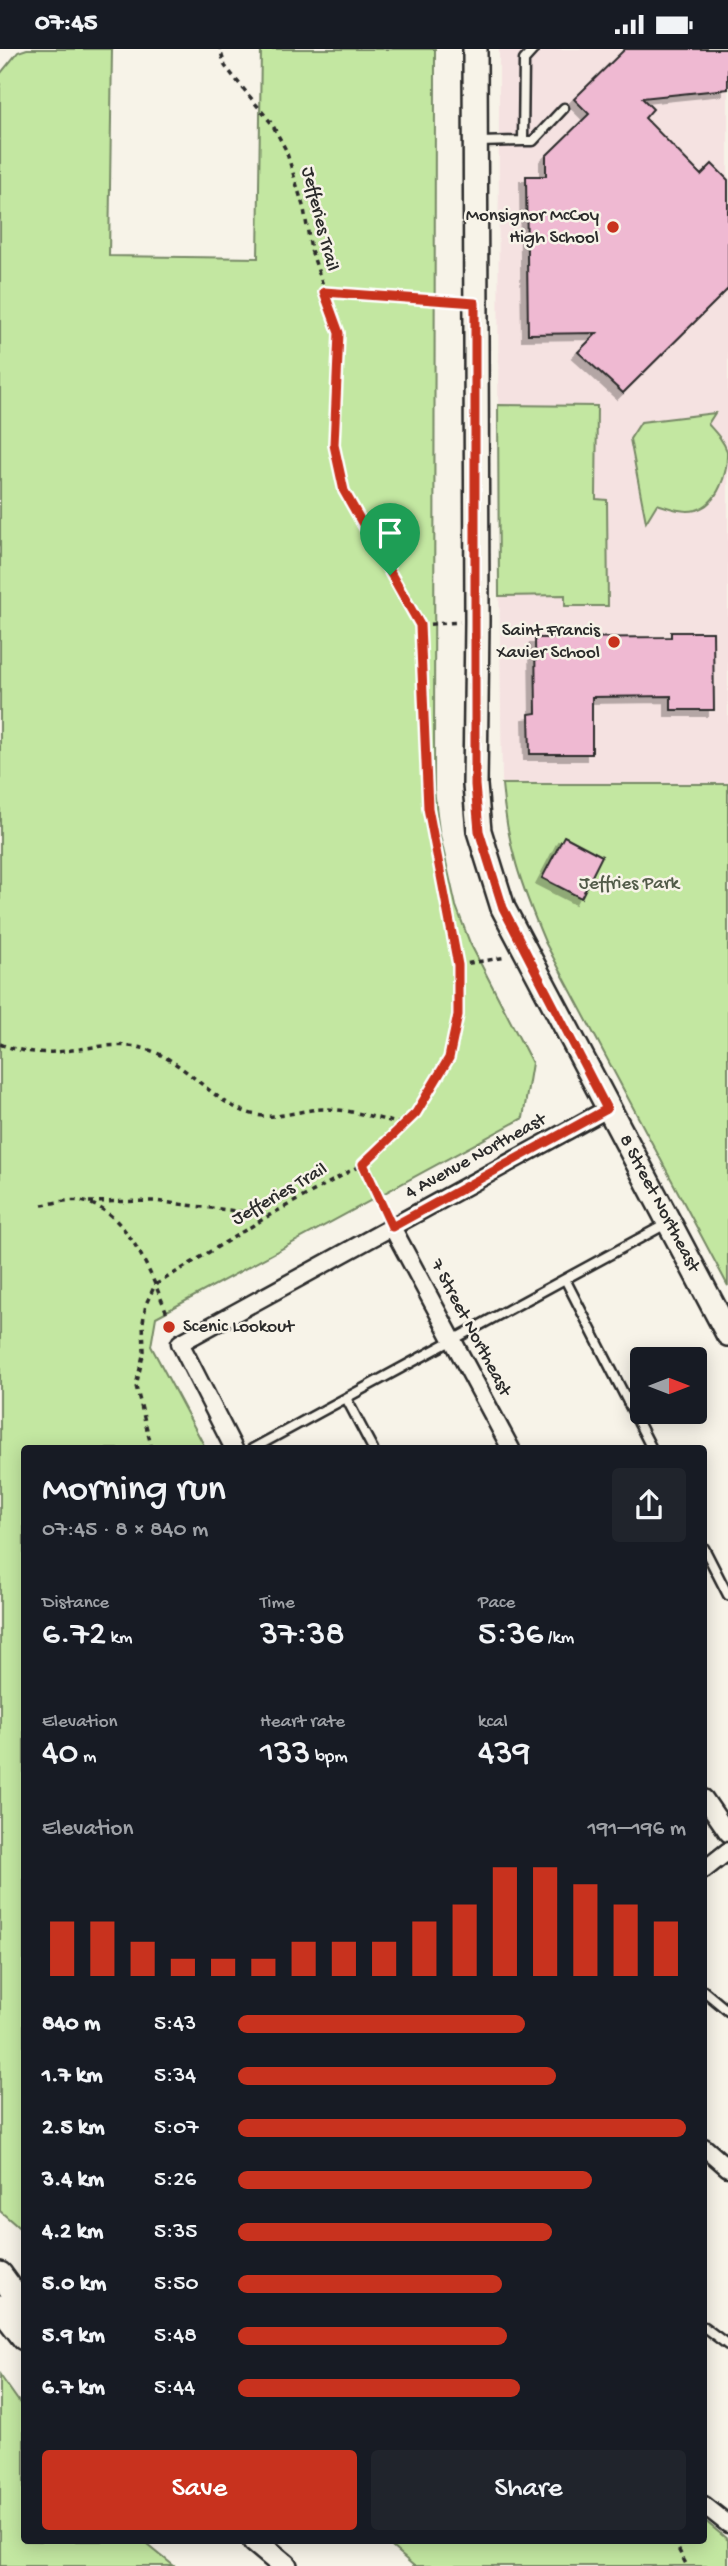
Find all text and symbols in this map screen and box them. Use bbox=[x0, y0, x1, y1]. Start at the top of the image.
text: 07:45 bbox=[35, 9, 97, 40]
street label: Jefferies Trail bbox=[295, 165, 343, 273]
place label: Monsignor McCoy High School bbox=[466, 205, 600, 250]
marker: Monsignor McCoy High School bbox=[605, 219, 621, 235]
pin bbox=[360, 503, 420, 575]
icon: arrive bbox=[371, 514, 409, 552]
place label: Saint Francis Xavier School bbox=[495, 620, 601, 665]
marker: Saint Francis Xavier School bbox=[606, 634, 622, 650]
park label: Jeffries Park bbox=[579, 873, 680, 896]
street label: 4 Avenue Northeast bbox=[402, 1108, 552, 1205]
street label: 8 Street Northeast bbox=[613, 1131, 706, 1278]
street label: Jefferies Trail bbox=[228, 1158, 332, 1232]
street label: 7 Street Northeast bbox=[424, 1255, 517, 1402]
place label: Scenic Lookout bbox=[183, 1316, 296, 1339]
marker: Scenic Lookout bbox=[161, 1319, 177, 1335]
north arrow bbox=[630, 1347, 707, 1425]
map controls bbox=[630, 1347, 707, 1424]
button: share bbox=[612, 1468, 686, 1542]
text: Morning run bbox=[42, 1469, 226, 1513]
text: 07:45 · 8 × 840 m bbox=[42, 1517, 208, 1544]
text: Distance bbox=[42, 1592, 109, 1615]
text: Time bbox=[260, 1592, 295, 1615]
text: Pace bbox=[478, 1592, 515, 1615]
text: 6.72 bbox=[42, 1615, 106, 1656]
text: 37:38 bbox=[260, 1615, 345, 1656]
text: 5:36 bbox=[478, 1615, 543, 1656]
text: km bbox=[106, 1627, 133, 1650]
text: /km bbox=[543, 1627, 574, 1650]
text: Elevation bbox=[42, 1711, 118, 1734]
text: Heart rate bbox=[260, 1711, 345, 1734]
text: kcal bbox=[478, 1711, 508, 1734]
text: 40 bbox=[42, 1734, 78, 1775]
text: 133 bbox=[260, 1734, 310, 1775]
text: 439 bbox=[478, 1734, 530, 1775]
text: m bbox=[78, 1746, 96, 1769]
text: bpm bbox=[310, 1746, 348, 1769]
text: Elevation bbox=[42, 1816, 133, 1843]
text: 191–196 m bbox=[588, 1816, 686, 1843]
text: 840 m bbox=[42, 2011, 100, 2038]
text: 5:43 bbox=[154, 2011, 196, 2038]
text: 1.7 km bbox=[42, 2063, 103, 2090]
text: 5:34 bbox=[154, 2063, 196, 2090]
text: 2.5 km bbox=[42, 2115, 105, 2142]
text: 5:07 bbox=[154, 2115, 198, 2142]
text: 3.4 km bbox=[42, 2167, 104, 2194]
text: 5:26 bbox=[154, 2167, 196, 2194]
text: 4.2 km bbox=[42, 2219, 103, 2246]
text: 5:35 bbox=[154, 2219, 197, 2246]
text: 5.0 km bbox=[42, 2271, 106, 2298]
text: 5:50 bbox=[154, 2271, 198, 2298]
text: 5.9 km bbox=[42, 2323, 105, 2350]
text: 5:48 bbox=[154, 2323, 197, 2350]
text: 6.7 km bbox=[42, 2375, 105, 2402]
text: 5:44 bbox=[154, 2375, 195, 2402]
button: Save bbox=[42, 2450, 357, 2530]
button: Share bbox=[371, 2450, 686, 2530]

